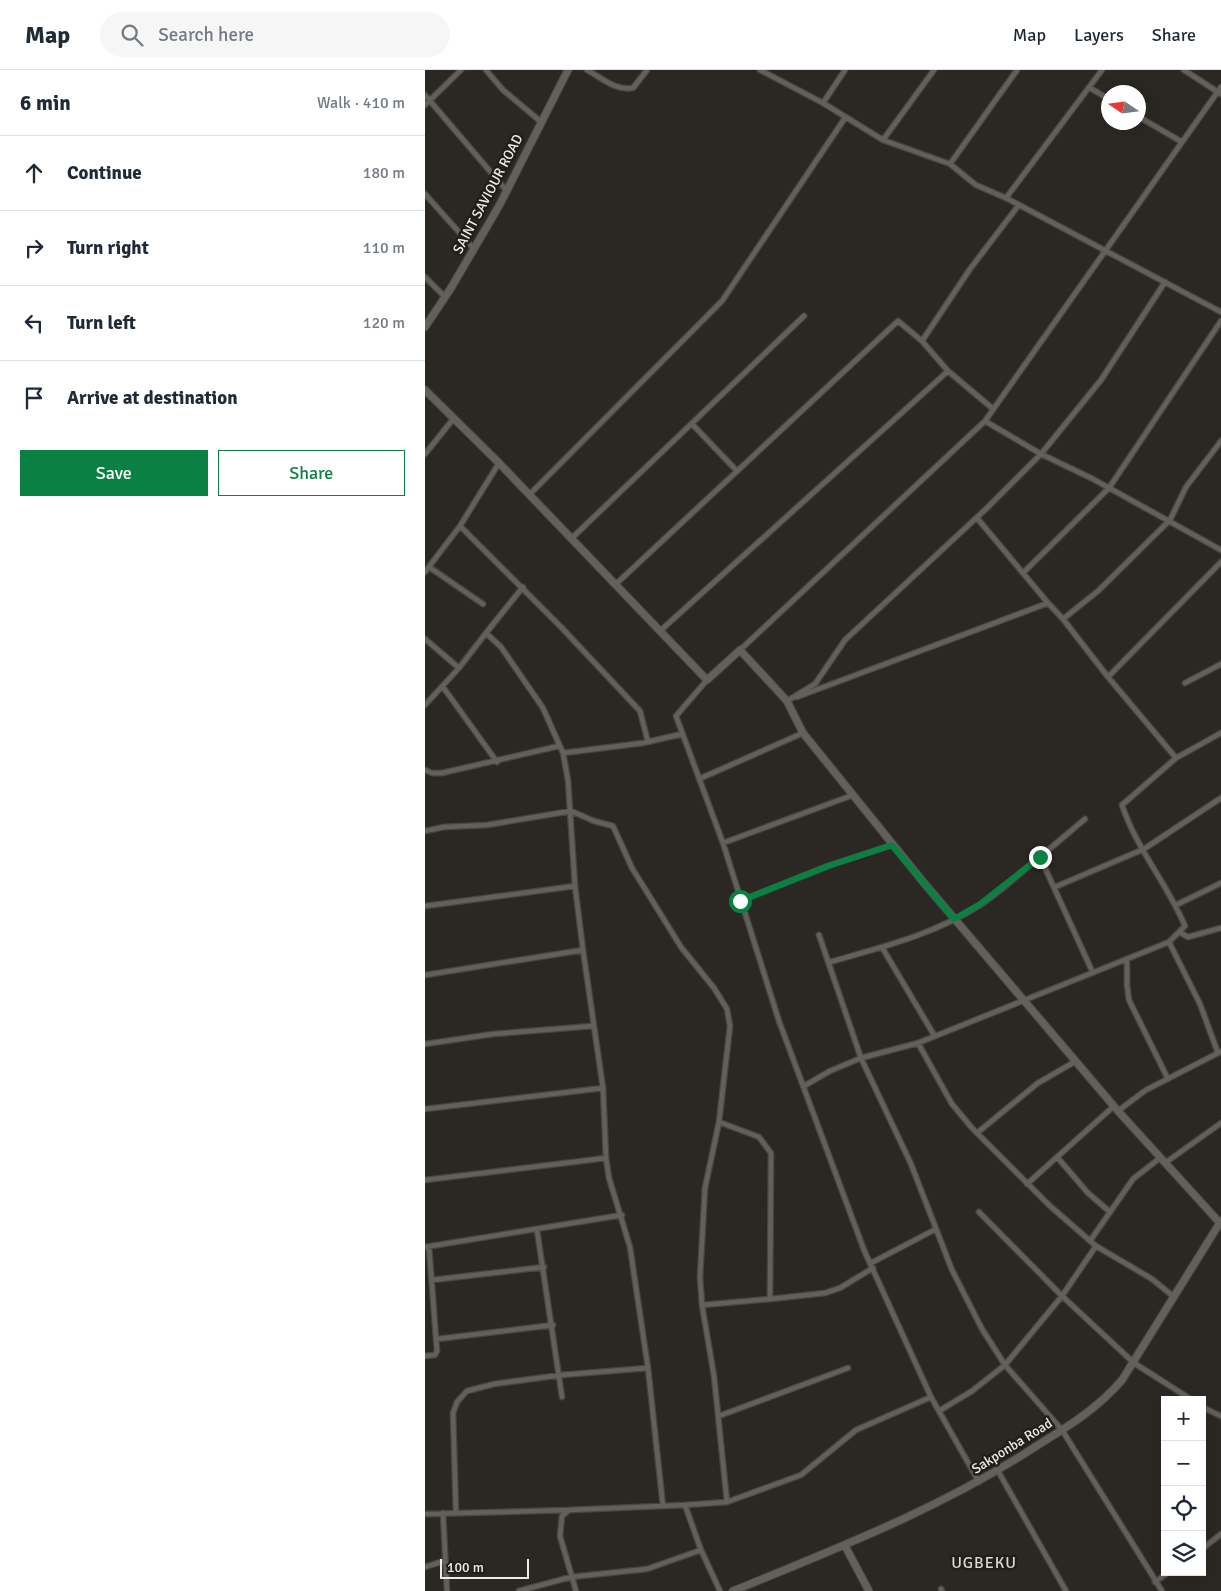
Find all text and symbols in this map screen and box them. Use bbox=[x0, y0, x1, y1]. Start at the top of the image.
search box bbox=[100, 12, 450, 57]
text: Map bbox=[25, 20, 70, 50]
icon: search bbox=[118, 21, 146, 49]
text: Search here bbox=[158, 23, 254, 47]
text: Map bbox=[1013, 24, 1046, 46]
text: Layers bbox=[1074, 24, 1124, 46]
text: Share bbox=[1152, 24, 1196, 46]
north arrow bbox=[1101, 85, 1146, 130]
text: 6 min bbox=[20, 90, 71, 116]
text: Walk · 410 m bbox=[317, 93, 405, 113]
street label: SAINT SAVIOUR ROAD bbox=[449, 131, 527, 257]
icon: ahead bbox=[20, 159, 48, 187]
text: Continue bbox=[67, 161, 142, 185]
text: 180 m bbox=[363, 163, 405, 183]
icon: right bbox=[20, 234, 48, 262]
text: Turn right bbox=[67, 236, 149, 260]
text: 110 m bbox=[363, 238, 405, 258]
icon: left bbox=[20, 309, 48, 337]
text: Turn left bbox=[67, 311, 136, 335]
text: 120 m bbox=[363, 313, 405, 333]
icon: arrive bbox=[20, 384, 48, 412]
text: Arrive at destination bbox=[67, 386, 238, 410]
button: Save bbox=[20, 450, 208, 496]
button: Share bbox=[218, 450, 405, 496]
route end bbox=[1029, 846, 1052, 869]
route start bbox=[729, 890, 752, 913]
map controls bbox=[1161, 1396, 1206, 1576]
button: + bbox=[1161, 1396, 1206, 1441]
street label: Sakponba Road bbox=[969, 1414, 1055, 1478]
button: − bbox=[1161, 1441, 1206, 1486]
button: locate bbox=[1161, 1486, 1206, 1531]
button: layers bbox=[1161, 1531, 1206, 1576]
district label: UGBEKU bbox=[951, 1553, 1017, 1573]
scale bar bbox=[440, 1556, 529, 1579]
text: 100 m bbox=[447, 1559, 484, 1576]

